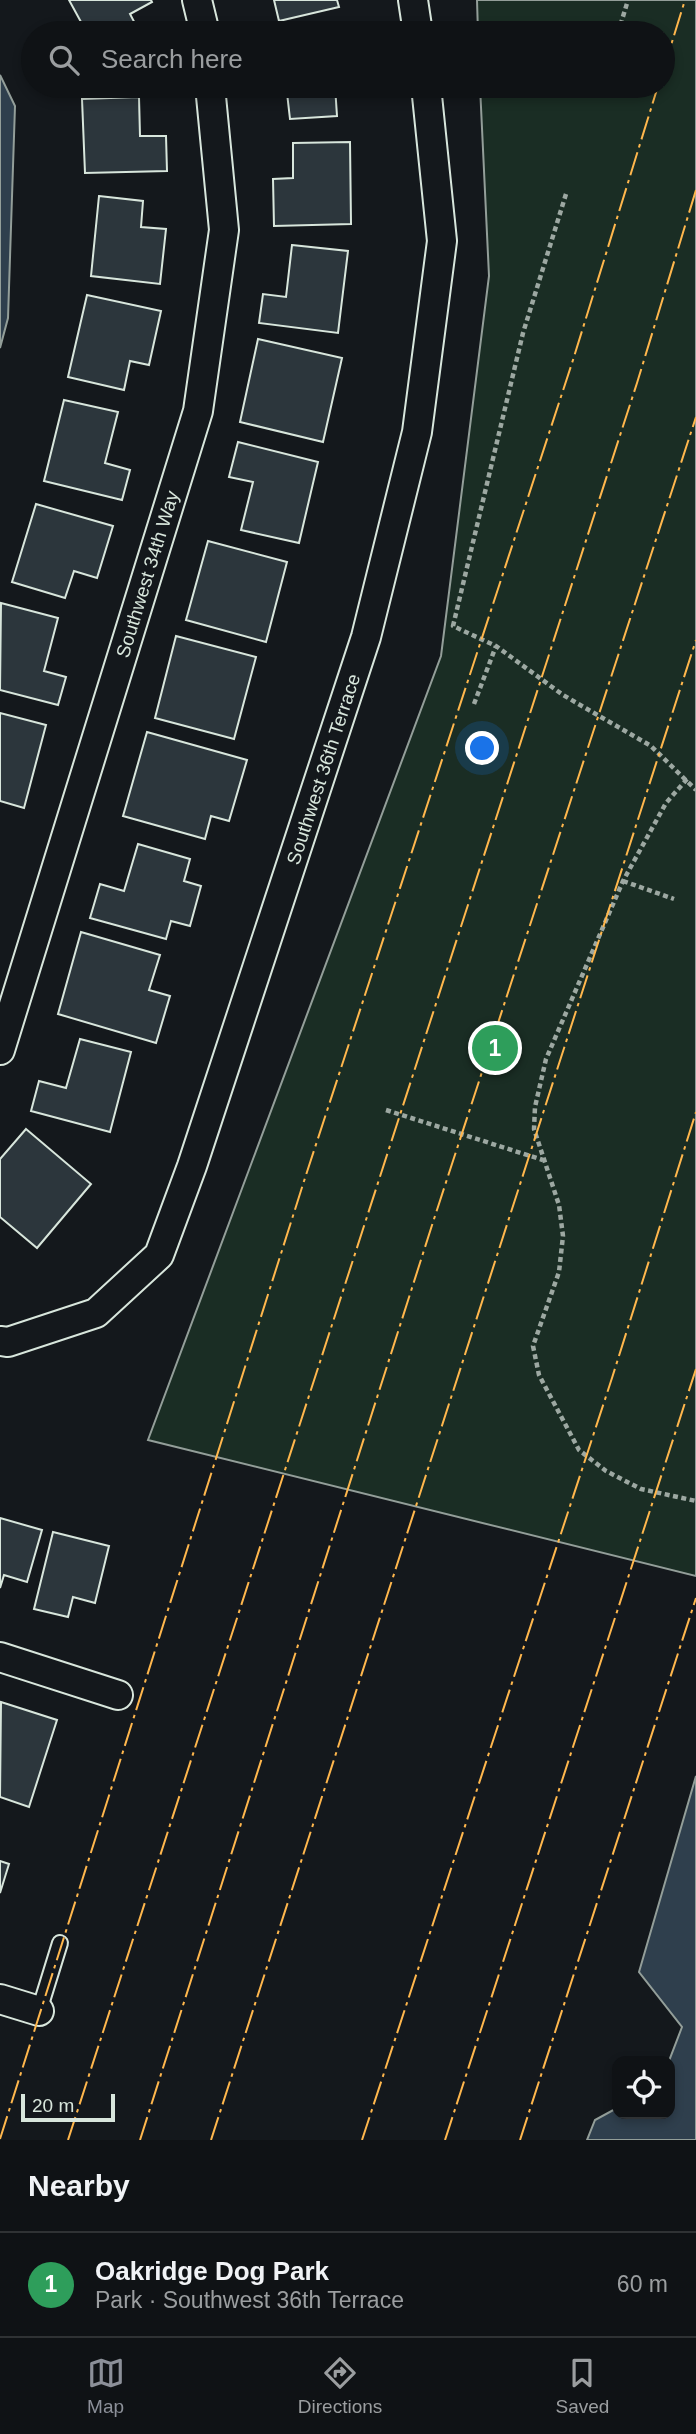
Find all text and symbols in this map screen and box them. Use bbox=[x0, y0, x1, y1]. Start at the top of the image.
search box bbox=[21, 21, 675, 98]
icon: search bbox=[45, 41, 83, 79]
text: Search here bbox=[101, 44, 243, 74]
street label: Southwest 34th Way bbox=[112, 488, 183, 660]
street label: Southwest 36th Terrace bbox=[283, 671, 364, 867]
your location bbox=[465, 731, 499, 765]
pin: 1 bbox=[472, 1022, 518, 1074]
map controls bbox=[612, 2056, 675, 2119]
button: locate bbox=[612, 2056, 675, 2119]
scale bar bbox=[21, 2091, 116, 2123]
text: 20 m bbox=[32, 2095, 74, 2116]
text: Nearby bbox=[28, 2169, 130, 2202]
text: Oakridge Dog Park bbox=[95, 2256, 329, 2286]
text: 1 bbox=[45, 2271, 57, 2297]
text: 60 m bbox=[617, 2271, 668, 2297]
text: Park · Southwest 36th Terrace bbox=[95, 2287, 404, 2313]
tab: Map bbox=[87, 2354, 125, 2418]
tab: Directions bbox=[298, 2354, 382, 2418]
tab: Saved bbox=[555, 2354, 609, 2418]

